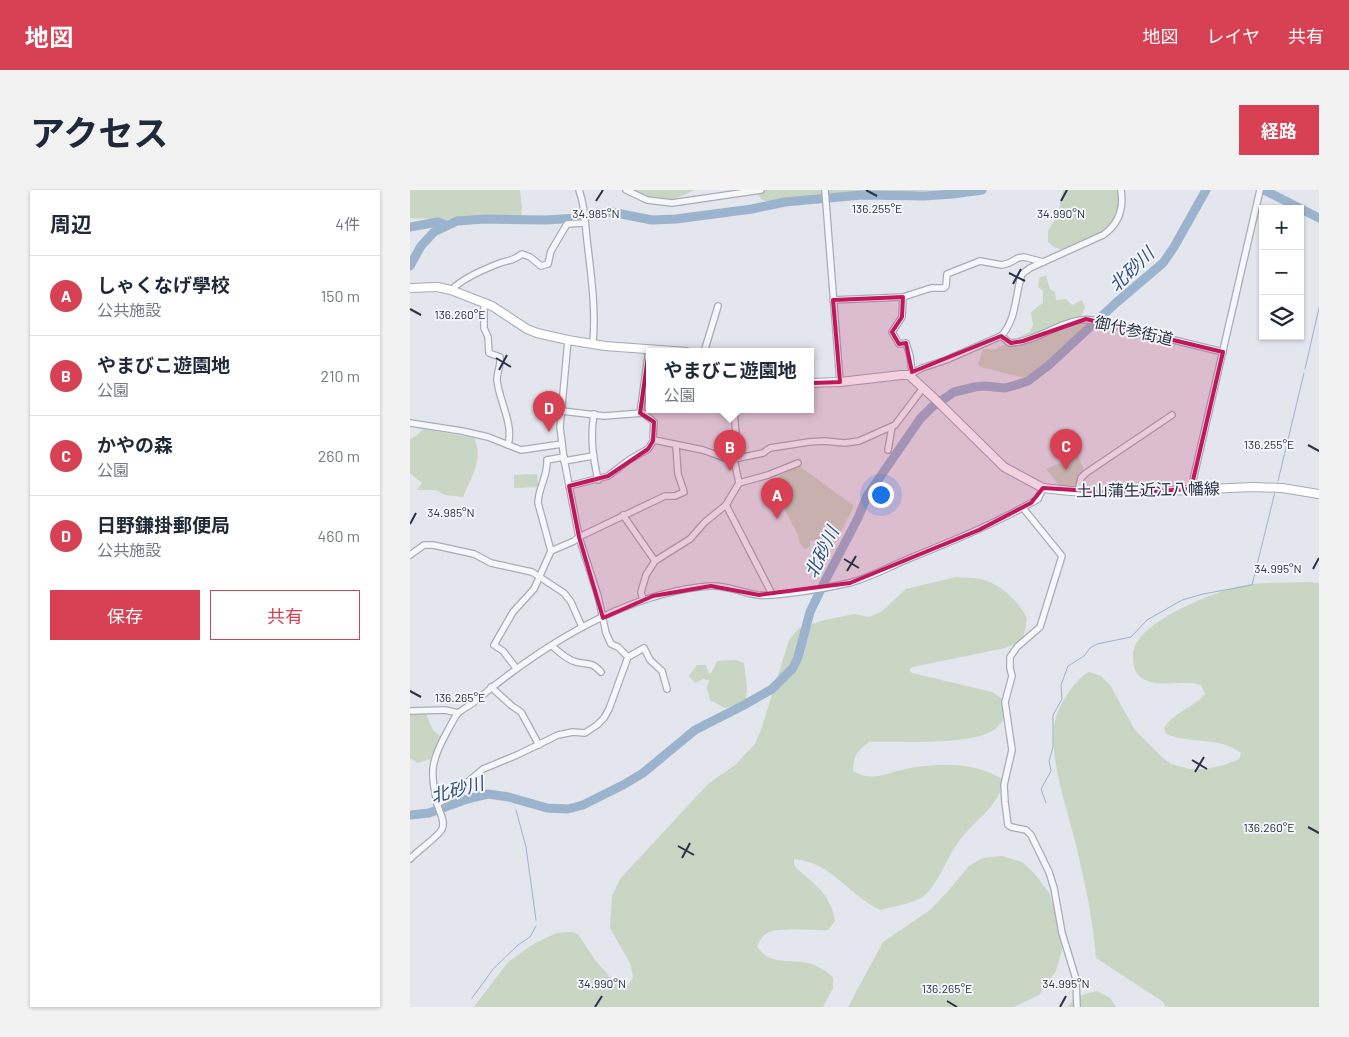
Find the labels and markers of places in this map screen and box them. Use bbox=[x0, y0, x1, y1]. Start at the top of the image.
pin: D bbox=[533, 391, 565, 432]
pin: C bbox=[1050, 429, 1082, 470]
pin: B bbox=[714, 430, 746, 471]
pin: A bbox=[761, 478, 793, 519]

